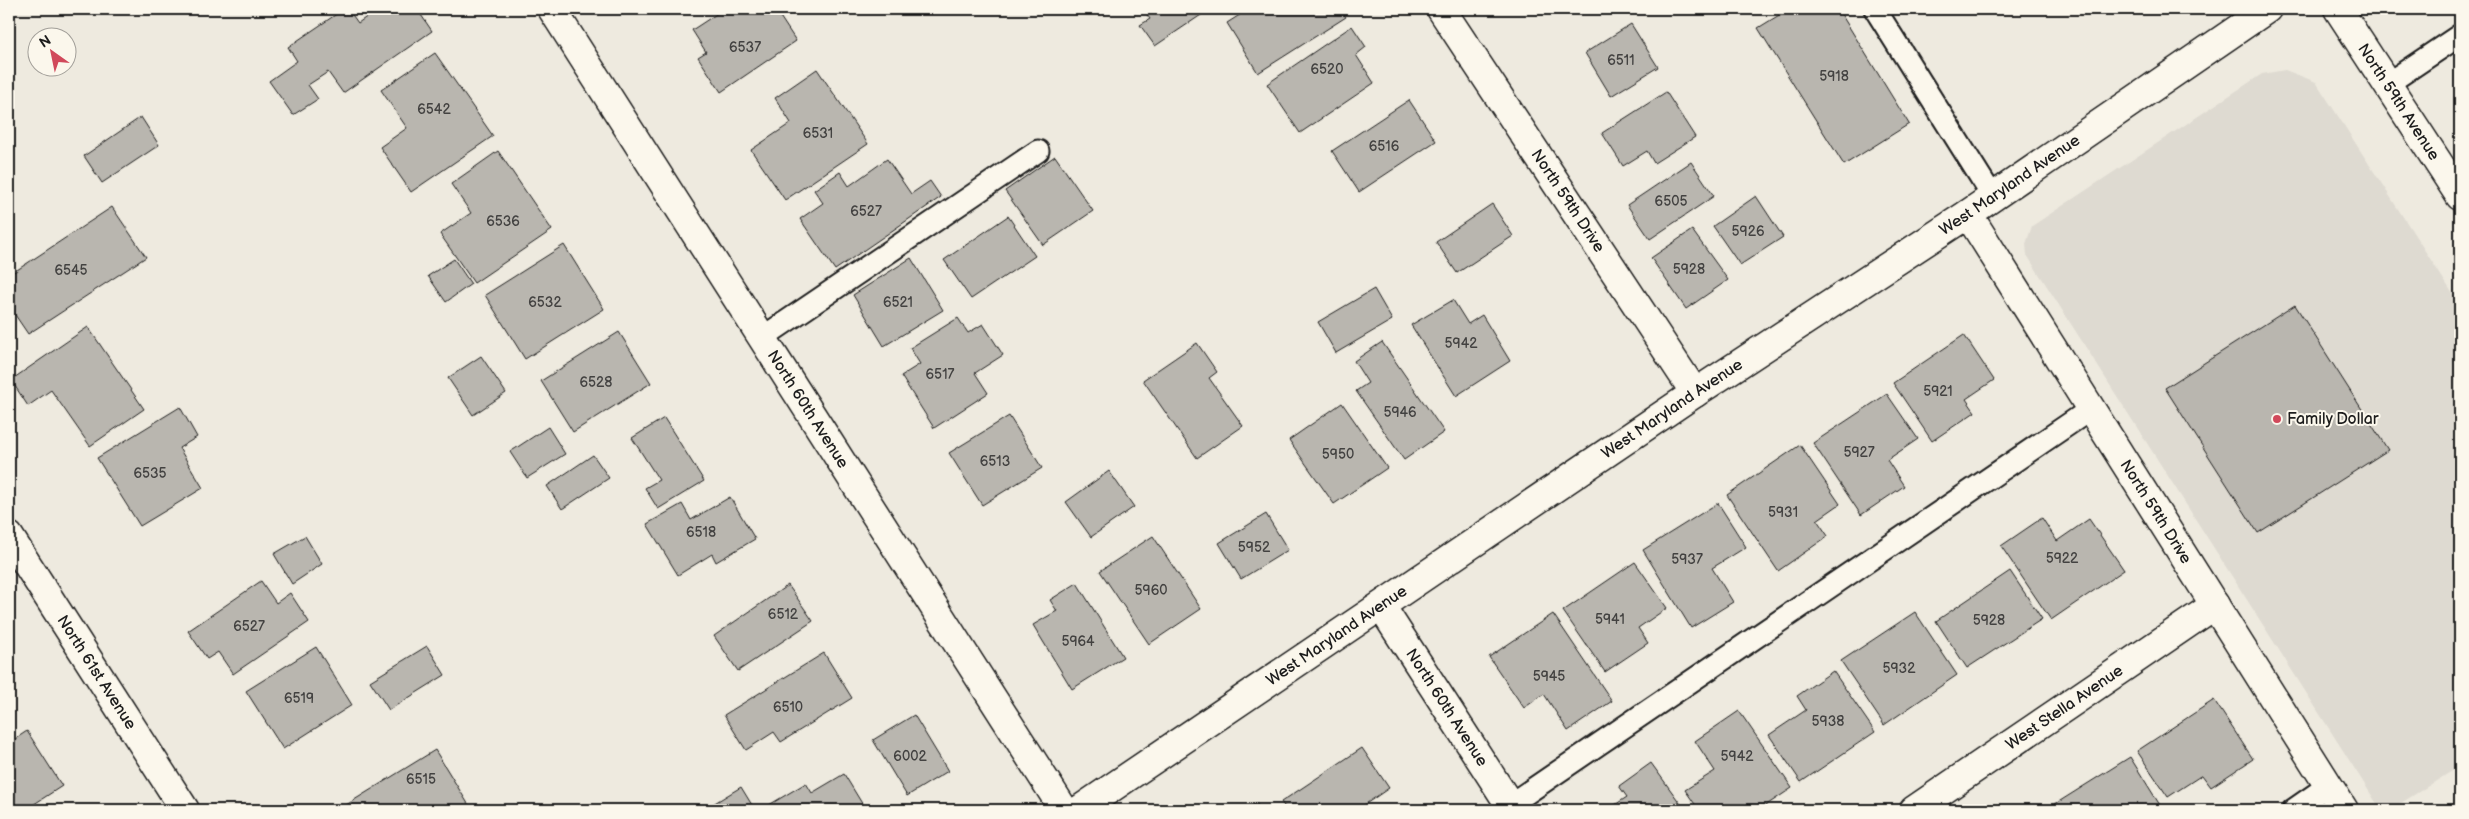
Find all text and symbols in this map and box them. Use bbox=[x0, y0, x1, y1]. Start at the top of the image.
north arrow bbox=[28, 28, 78, 78]
text: N bbox=[36, 32, 54, 52]
house number: 6537 bbox=[729, 39, 761, 56]
street label: North 59th Avenue bbox=[2354, 40, 2444, 164]
house number: 6511 bbox=[1607, 52, 1635, 69]
house number: 6520 bbox=[1310, 61, 1344, 78]
house number: 5918 bbox=[1819, 68, 1849, 85]
house number: 6542 bbox=[417, 101, 451, 118]
house number: 6531 bbox=[803, 125, 833, 142]
street label: West Maryland Avenue bbox=[1936, 130, 2084, 240]
house number: 6516 bbox=[1369, 138, 1400, 155]
street label: North 59th Drive bbox=[1527, 146, 1609, 256]
house number: 6505 bbox=[1655, 193, 1687, 210]
house number: 6527 bbox=[850, 203, 882, 220]
house number: 6536 bbox=[486, 213, 520, 230]
house number: 5926 bbox=[1732, 223, 1765, 240]
house number: 5928 bbox=[1673, 261, 1705, 278]
house number: 6545 bbox=[54, 262, 88, 279]
house number: 6532 bbox=[528, 294, 562, 311]
house number: 6521 bbox=[883, 294, 913, 311]
house number: 5942 bbox=[1445, 335, 1478, 352]
street label: North 60th Avenue bbox=[763, 347, 853, 472]
street label: West Maryland Avenue bbox=[1598, 355, 1747, 463]
house number: 6517 bbox=[926, 366, 955, 383]
house number: 6528 bbox=[580, 374, 613, 391]
house number: 5921 bbox=[1923, 383, 1953, 400]
house number: 5946 bbox=[1383, 404, 1417, 421]
place label: Family Dollar bbox=[2287, 410, 2379, 429]
marker: Family Dollar bbox=[2271, 413, 2283, 425]
house number: 5927 bbox=[1843, 444, 1875, 461]
house number: 5950 bbox=[1322, 446, 1354, 463]
house number: 6513 bbox=[980, 453, 1010, 470]
street label: North 59th Drive bbox=[2116, 456, 2196, 568]
house number: 6535 bbox=[133, 465, 167, 482]
house number: 5931 bbox=[1768, 504, 1798, 521]
house number: 6518 bbox=[686, 524, 716, 541]
house number: 5952 bbox=[1238, 539, 1271, 556]
house number: 5922 bbox=[2046, 550, 2079, 567]
house number: 5937 bbox=[1671, 551, 1703, 568]
street label: West Maryland Avenue bbox=[1263, 581, 1411, 690]
house number: 5960 bbox=[1135, 582, 1167, 599]
house number: 6512 bbox=[768, 606, 799, 623]
house number: 5941 bbox=[1595, 611, 1625, 628]
street label: North 61st Avenue bbox=[53, 612, 141, 733]
house number: 5928 bbox=[1973, 612, 2005, 629]
house number: 6527 bbox=[233, 618, 265, 635]
house number: 5964 bbox=[1061, 633, 1095, 650]
street label: North 60th Avenue bbox=[1402, 645, 1492, 770]
house number: 5932 bbox=[1883, 660, 1916, 677]
street label: West Stella Avenue bbox=[2002, 661, 2127, 754]
house number: 5945 bbox=[1533, 668, 1565, 685]
house number: 6519 bbox=[284, 690, 314, 707]
house number: 6510 bbox=[773, 699, 803, 716]
house number: 5938 bbox=[1812, 713, 1844, 730]
house number: 6002 bbox=[893, 748, 927, 765]
house number: 5942 bbox=[1721, 748, 1754, 765]
house number: 6515 bbox=[406, 771, 436, 788]

